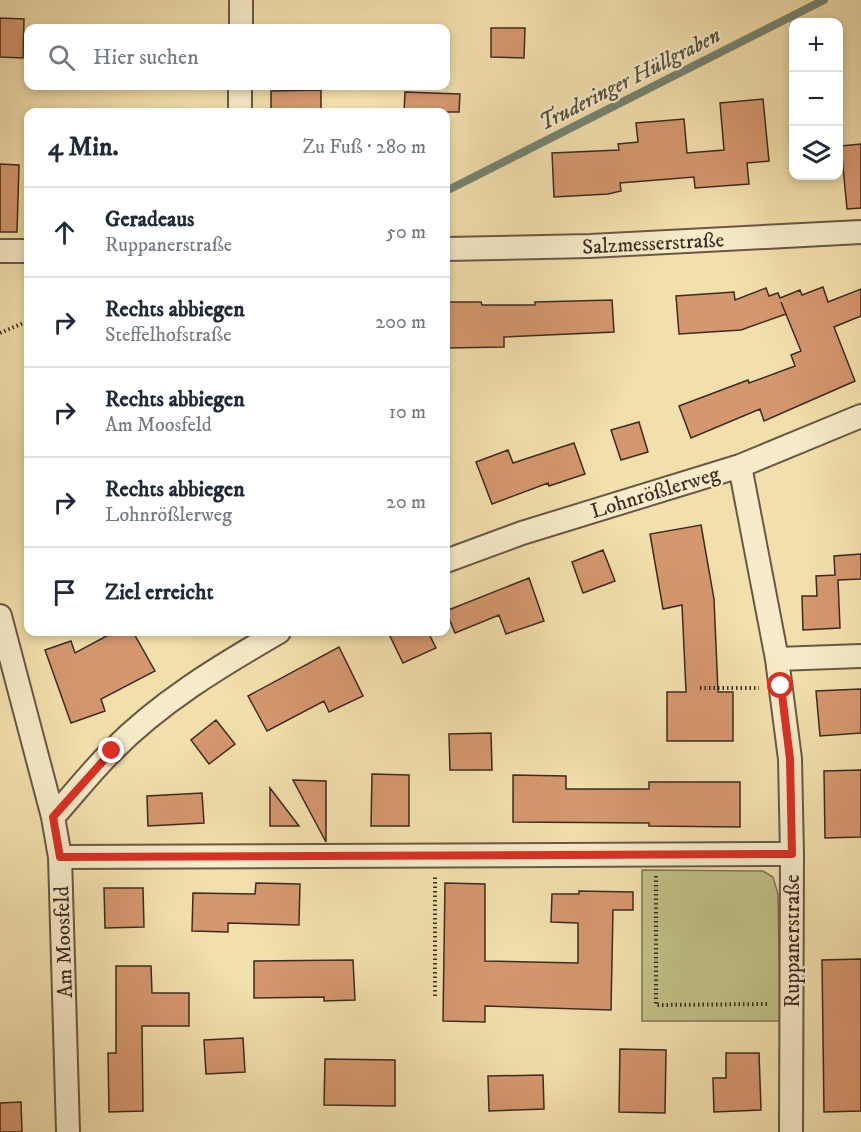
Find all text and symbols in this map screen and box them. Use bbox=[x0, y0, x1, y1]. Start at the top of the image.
map controls bbox=[789, 18, 843, 180]
button: + bbox=[789, 18, 843, 72]
water label: Truderinger Hüllgraben bbox=[534, 22, 725, 137]
search box bbox=[24, 24, 450, 90]
icon: search bbox=[45, 41, 78, 74]
text: Hier suchen bbox=[93, 44, 199, 71]
button: − bbox=[789, 72, 843, 126]
button: layers bbox=[789, 126, 843, 180]
text: 4 Min. bbox=[48, 131, 119, 164]
text: Zu Fuß · 280 m bbox=[302, 135, 426, 160]
text: Geradeaus bbox=[105, 206, 194, 233]
icon: ahead bbox=[48, 216, 81, 249]
text: 50 m bbox=[386, 220, 426, 245]
street label: Salzmesserstraße bbox=[581, 227, 725, 261]
text: Ruppanerstraße bbox=[105, 233, 232, 258]
text: Rechts abbiegen bbox=[105, 296, 245, 323]
icon: right bbox=[48, 306, 81, 339]
text: 200 m bbox=[375, 310, 426, 335]
text: Steffelhofstraße bbox=[105, 323, 231, 348]
text: Rechts abbiegen bbox=[105, 386, 245, 413]
icon: right bbox=[48, 396, 81, 429]
text: 10 m bbox=[389, 400, 426, 425]
text: Am Moosfeld bbox=[105, 413, 212, 438]
street label: Lohnrößlerweg bbox=[588, 461, 724, 525]
text: Rechts abbiegen bbox=[105, 476, 245, 503]
icon: right bbox=[48, 486, 81, 519]
text: 20 m bbox=[386, 490, 426, 515]
text: Lohnrößlerweg bbox=[105, 503, 232, 528]
icon: arrive bbox=[48, 576, 81, 609]
text: Ziel erreicht bbox=[105, 579, 213, 606]
route start bbox=[767, 672, 793, 698]
route end bbox=[98, 737, 124, 763]
street label: Ruppanerstraße bbox=[780, 874, 806, 1008]
street label: Am Moosfeld bbox=[49, 885, 79, 998]

